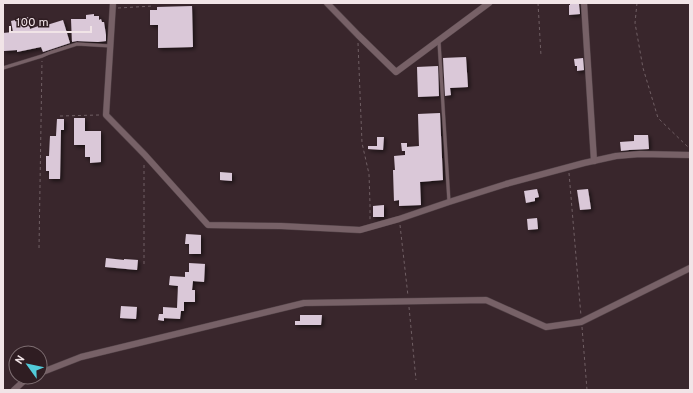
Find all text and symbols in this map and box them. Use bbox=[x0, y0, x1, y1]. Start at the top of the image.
scale bar bbox=[10, 8, 91, 34]
text: 100 m bbox=[16, 15, 49, 31]
north arrow bbox=[8, 345, 48, 385]
text: N bbox=[12, 353, 28, 367]

